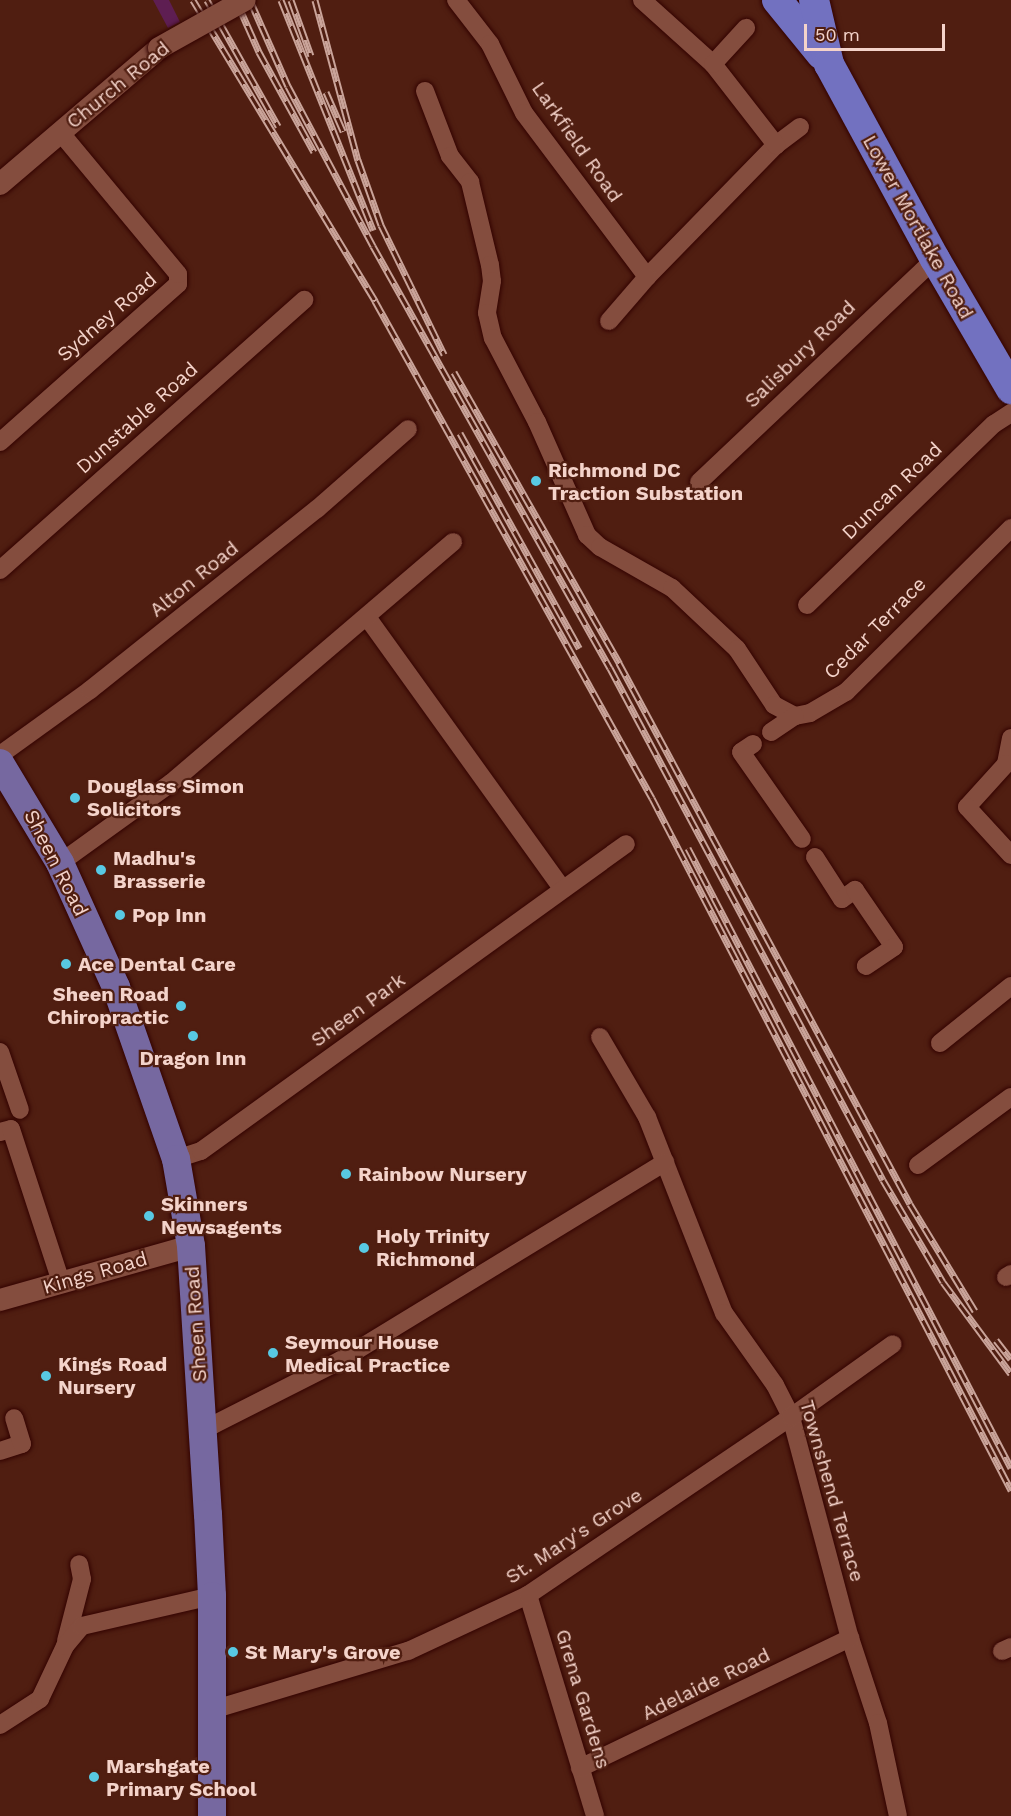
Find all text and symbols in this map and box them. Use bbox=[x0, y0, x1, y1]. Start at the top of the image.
scale bar bbox=[807, 12, 948, 50]
text: 50 m bbox=[815, 24, 860, 45]
street label: Church Road bbox=[62, 36, 174, 134]
street label: Larkfield Road bbox=[527, 77, 627, 207]
street label: Lower Mortlake Road bbox=[857, 131, 979, 323]
street label: Sydney Road bbox=[52, 267, 162, 367]
street label: Salisbury Road bbox=[740, 295, 860, 413]
street label: Dunstable Road bbox=[71, 357, 203, 479]
street label: Duncan Road bbox=[837, 437, 947, 545]
place label: Richmond DC Traction Substation bbox=[548, 458, 743, 505]
marker: Richmond DC Traction Substation bbox=[529, 474, 543, 488]
street label: Alton Road bbox=[145, 536, 243, 622]
street label: Cedar Terrace bbox=[819, 572, 931, 684]
place label: Douglass Simon Solicitors bbox=[87, 774, 244, 821]
marker: Douglass Simon Solicitors bbox=[68, 791, 82, 805]
street label: Sheen Road bbox=[19, 806, 93, 920]
place label: Madhu's Brasserie bbox=[113, 846, 206, 893]
marker: Madhu's Brasserie bbox=[94, 863, 108, 877]
place label: Pop Inn bbox=[132, 903, 206, 927]
marker: Pop Inn bbox=[113, 908, 127, 922]
place label: Ace Dental Care bbox=[78, 952, 236, 976]
marker: Ace Dental Care bbox=[59, 957, 73, 971]
street label: Sheen Park bbox=[306, 968, 410, 1052]
place label: Sheen Road Chiropractic bbox=[47, 982, 169, 1029]
marker: Sheen Road Chiropractic bbox=[174, 999, 188, 1013]
marker: Dragon Inn bbox=[186, 1029, 200, 1043]
place label: Dragon Inn bbox=[140, 1046, 246, 1070]
place label: Rainbow Nursery bbox=[358, 1162, 527, 1186]
marker: Rainbow Nursery bbox=[339, 1167, 353, 1181]
place label: Skinners Newsagents bbox=[161, 1192, 282, 1239]
marker: Skinners Newsagents bbox=[142, 1209, 156, 1223]
place label: Holy Trinity Richmond bbox=[376, 1224, 490, 1271]
marker: Holy Trinity Richmond bbox=[357, 1241, 371, 1255]
street label: Kings Road bbox=[40, 1247, 150, 1299]
street label: Sheen Road bbox=[180, 1265, 212, 1383]
place label: Seymour House Medical Practice bbox=[285, 1330, 450, 1377]
marker: Seymour House Medical Practice bbox=[266, 1346, 280, 1360]
place label: Kings Road Nursery bbox=[58, 1352, 167, 1399]
marker: Kings Road Nursery bbox=[39, 1369, 53, 1383]
street label: Townshend Terrace bbox=[795, 1397, 869, 1585]
street label: St. Mary's Grove bbox=[501, 1483, 647, 1589]
street label: Grena Gardens bbox=[550, 1626, 616, 1772]
place label: St Mary's Grove bbox=[245, 1640, 401, 1664]
street label: Adelaide Road bbox=[638, 1643, 774, 1725]
marker: St Mary's Grove bbox=[226, 1645, 240, 1659]
place label: Marshgate Primary School bbox=[106, 1754, 257, 1801]
marker: Marshgate Primary School bbox=[87, 1770, 101, 1784]

